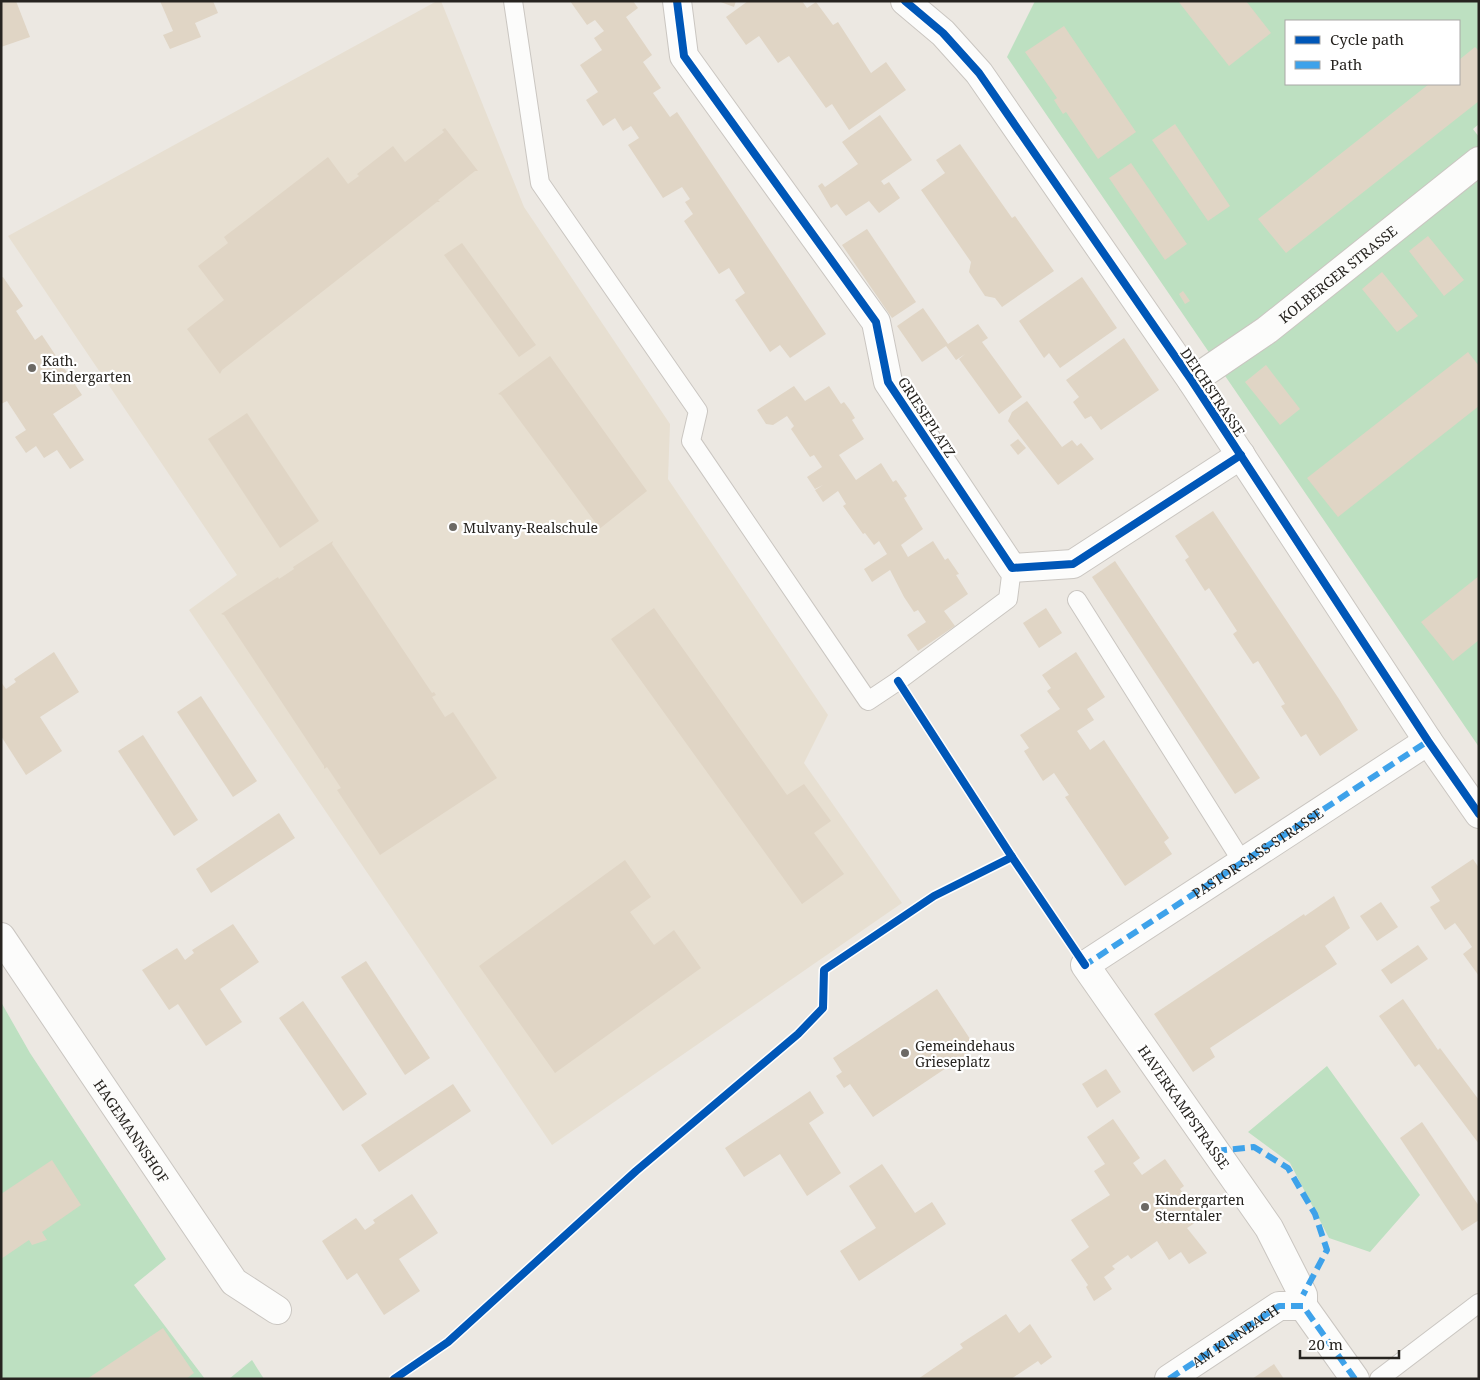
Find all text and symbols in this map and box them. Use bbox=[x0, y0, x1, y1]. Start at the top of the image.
legend bbox=[1285, 20, 1460, 85]
text: Cycle path bbox=[1330, 29, 1405, 49]
text: Path bbox=[1330, 54, 1363, 74]
street label: KOLBERGER STRASSE bbox=[1275, 221, 1401, 327]
street label: DEICHSTRASSE bbox=[1176, 344, 1250, 440]
place label: Kath. Kindergarten bbox=[42, 351, 131, 386]
marker: Kath. Kindergarten bbox=[26, 362, 38, 374]
street label: GRIESEPLATZ bbox=[894, 373, 960, 461]
place label: Mulvany-Realschule bbox=[463, 518, 598, 537]
marker: Mulvany-Realschule bbox=[447, 521, 459, 533]
street label: PASTOR-SASS-STRASSE bbox=[1188, 803, 1327, 902]
place label: Gemeindehaus Grieseplatz bbox=[915, 1036, 1015, 1071]
street label: HAVERKAMPSTRASSE bbox=[1134, 1041, 1234, 1173]
marker: Gemeindehaus Grieseplatz bbox=[899, 1047, 911, 1059]
street label: HAGEMANNSHOF bbox=[90, 1075, 174, 1186]
place label: Kindergarten Sterntaler bbox=[1155, 1190, 1244, 1225]
marker: Kindergarten Sterntaler bbox=[1139, 1201, 1151, 1213]
street label: AM KINNBACH bbox=[1187, 1299, 1282, 1371]
scale bar bbox=[1300, 1328, 1399, 1360]
text: 20 m bbox=[1308, 1334, 1343, 1354]

